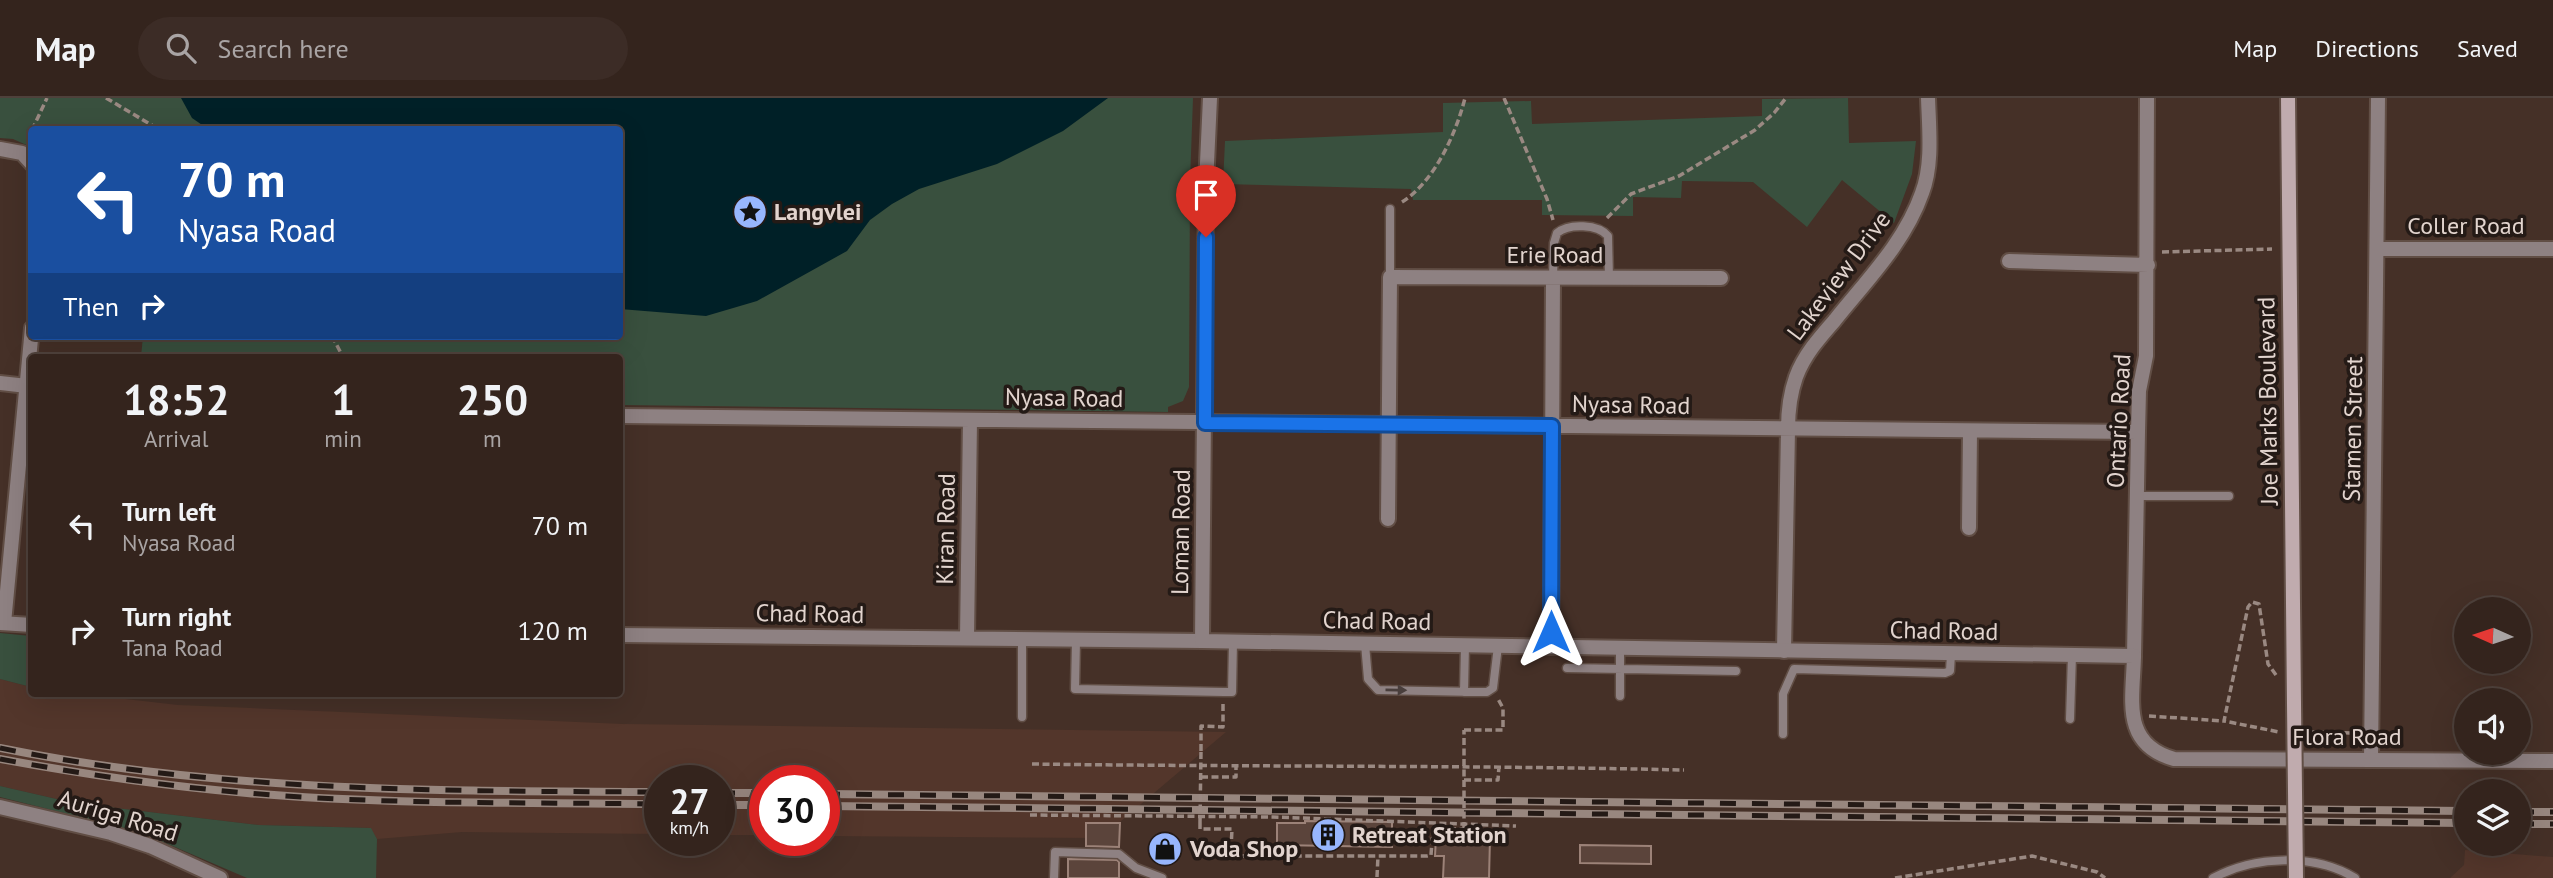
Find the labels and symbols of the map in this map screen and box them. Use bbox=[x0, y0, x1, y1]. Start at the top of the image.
pin bbox=[1176, 165, 1236, 237]
place icon: Langvlei bbox=[731, 193, 769, 231]
place label: Langvlei bbox=[774, 196, 861, 227]
street label: Lakeview Drive bbox=[1780, 205, 1897, 346]
street label: Coller Road bbox=[2407, 210, 2525, 241]
street label: Erie Road bbox=[1507, 239, 1603, 270]
street label: Joe Marks Boulevard bbox=[2250, 296, 2285, 507]
street label: Ontario Road bbox=[2100, 353, 2137, 489]
street label: Stamen Street bbox=[2336, 356, 2369, 502]
street label: Nyasa Road bbox=[1005, 381, 1124, 414]
street label: Nyasa Road bbox=[1572, 388, 1691, 421]
street label: Loman Road bbox=[1164, 469, 1197, 595]
street label: Kiran Road bbox=[929, 473, 962, 585]
position arrow bbox=[1514, 595, 1588, 669]
street label: Chad Road bbox=[755, 597, 865, 630]
north arrow bbox=[2454, 597, 2530, 674]
street label: Chad Road bbox=[1322, 604, 1432, 637]
street label: Chad Road bbox=[1889, 614, 1999, 647]
one-way arrow bbox=[1385, 685, 1407, 696]
street label: Flora Road bbox=[2292, 721, 2402, 752]
speed limit sign: 30 bbox=[749, 765, 840, 856]
street label: Auriga Road bbox=[55, 783, 182, 848]
building icon: Retreat Station bbox=[1309, 816, 1347, 854]
place label: Retreat Station bbox=[1352, 819, 1507, 850]
shop icon: Voda Shop bbox=[1146, 830, 1184, 868]
place label: Voda Shop bbox=[1189, 833, 1298, 864]

